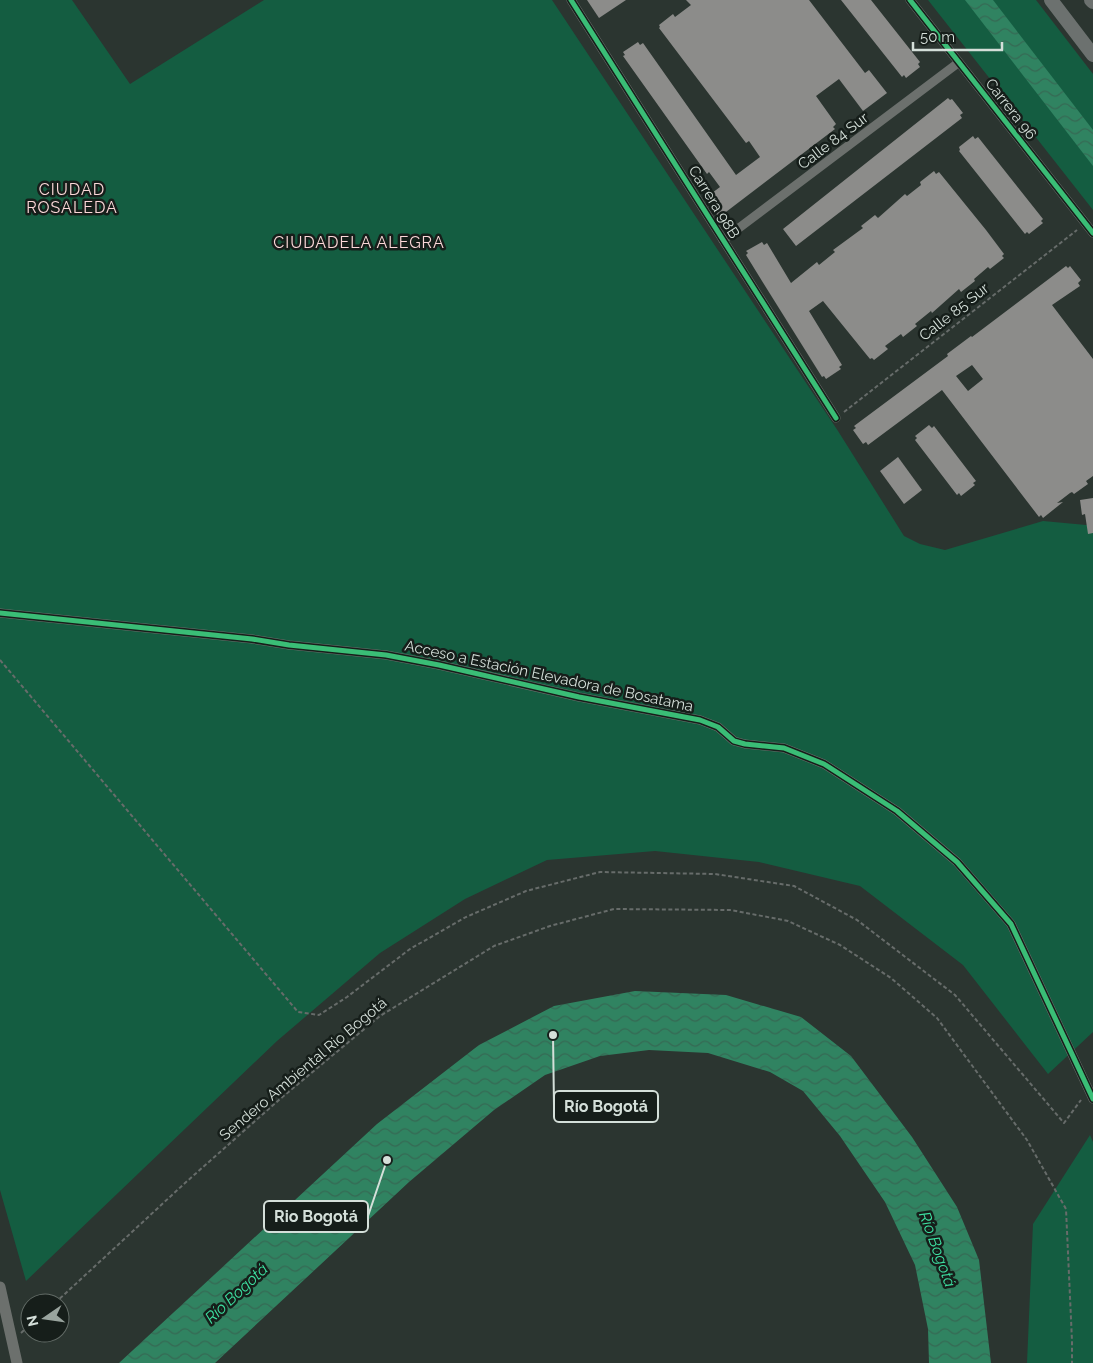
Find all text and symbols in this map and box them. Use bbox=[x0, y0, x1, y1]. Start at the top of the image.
scale bar bbox=[913, 20, 1002, 52]
text: 50 m bbox=[920, 28, 955, 46]
street label: Carrera 96 bbox=[982, 75, 1040, 143]
street label: Calle 84 Sur bbox=[794, 108, 872, 173]
street label: Carrera 98B bbox=[685, 162, 743, 242]
district label: CIUDAD ROSALEDA bbox=[26, 180, 118, 217]
district label: CIUDADELA ALEGRA bbox=[273, 233, 445, 252]
street label: Calle 85 Sur bbox=[916, 279, 993, 345]
street label: Acceso a Estación Elevadora de Bosatama bbox=[403, 637, 695, 715]
street label: Sendero Ambiental Rio Bogotá bbox=[216, 994, 390, 1144]
callout: Río Bogotá bbox=[554, 1091, 658, 1122]
text: Río Bogotá bbox=[564, 1097, 648, 1116]
callout: Rio Bogotá bbox=[264, 1201, 368, 1232]
text: Rio Bogotá bbox=[274, 1207, 358, 1226]
water label: Río Bogotá bbox=[915, 1209, 960, 1290]
water label: Río Bogotá bbox=[201, 1259, 272, 1327]
north arrow bbox=[20, 1293, 70, 1343]
text: N bbox=[23, 1314, 41, 1328]

